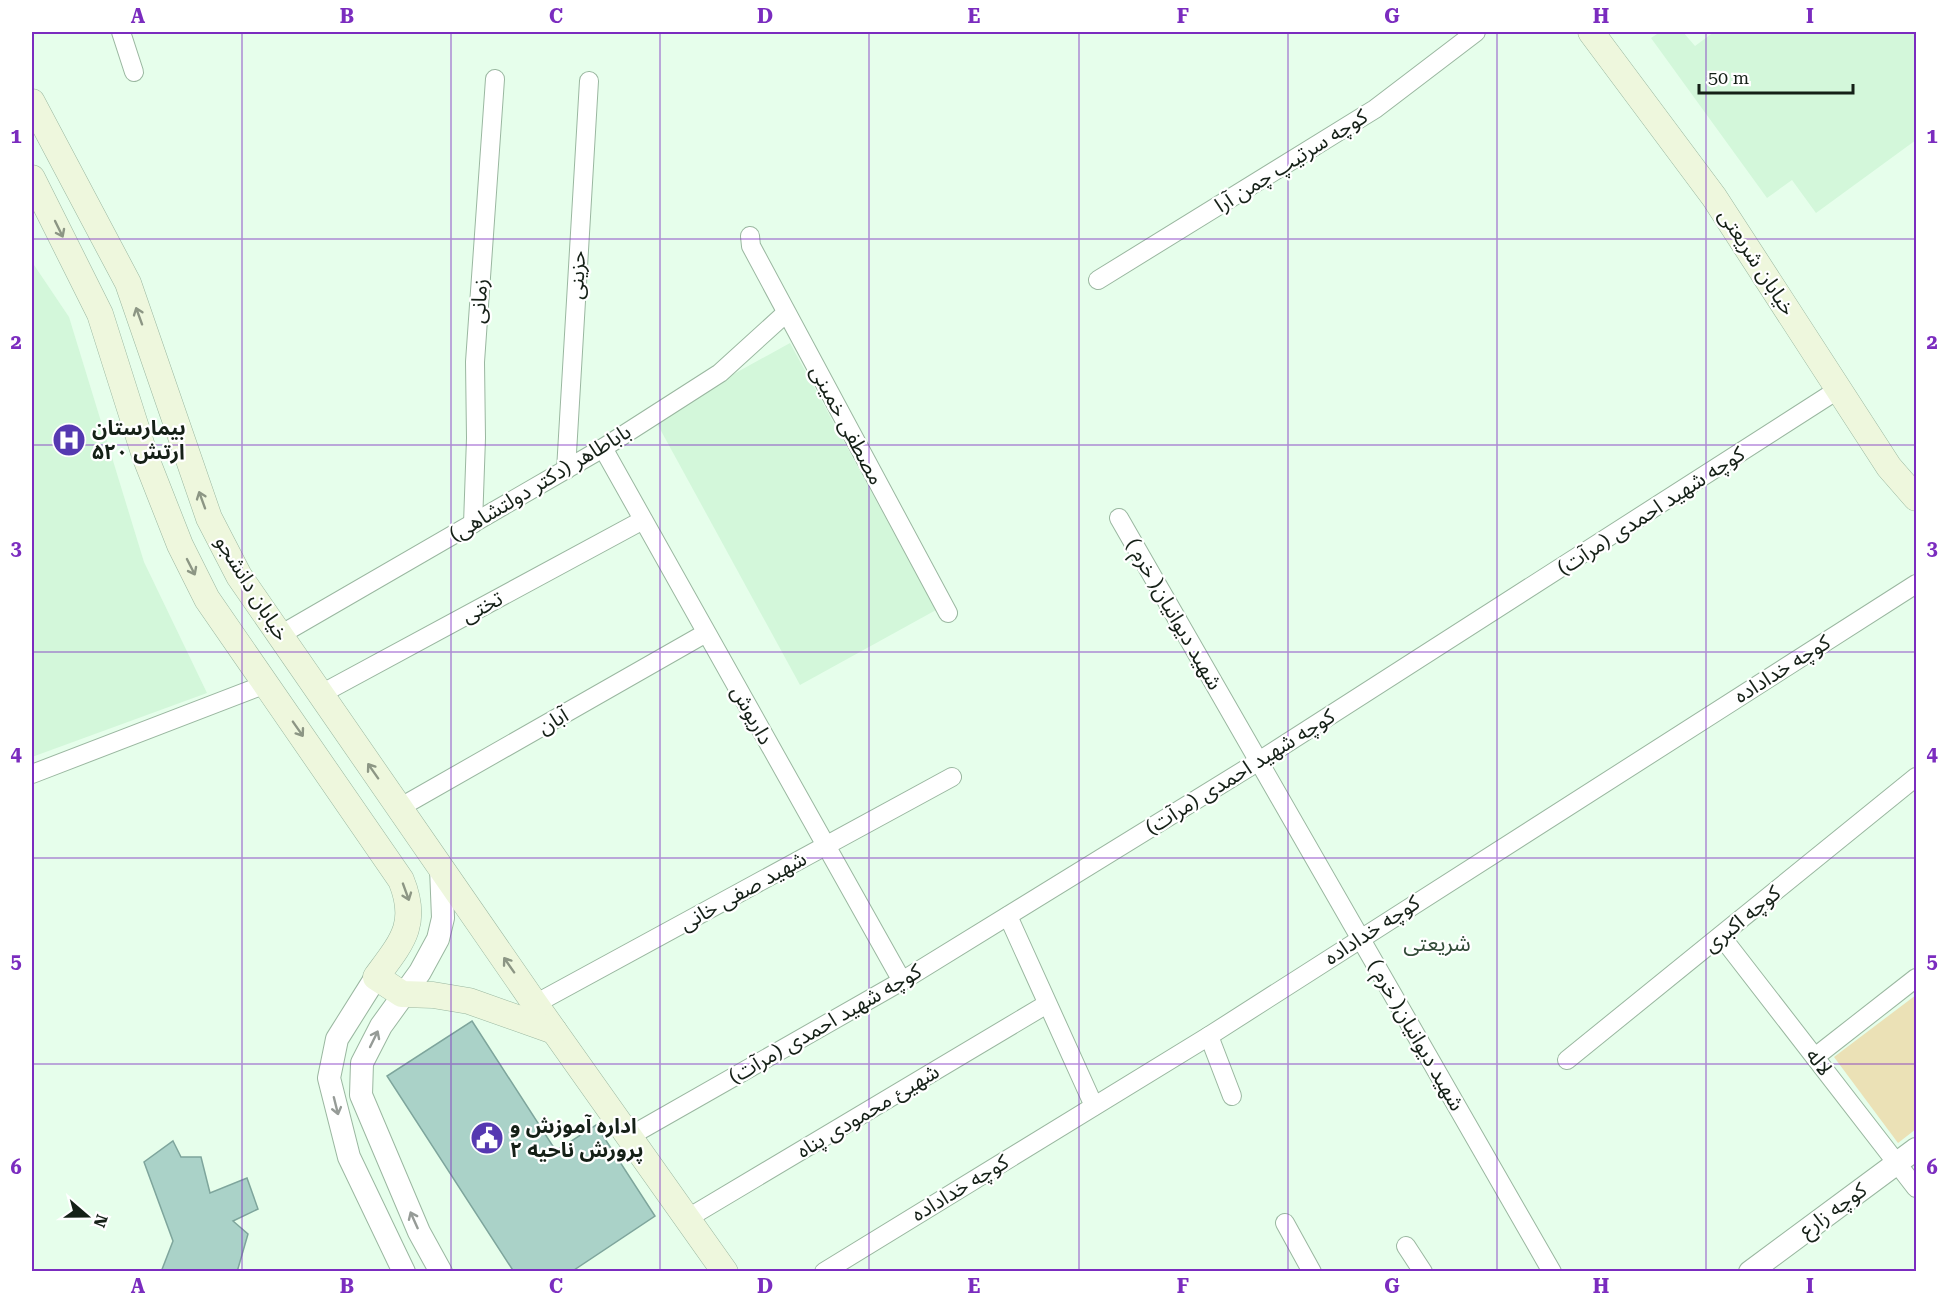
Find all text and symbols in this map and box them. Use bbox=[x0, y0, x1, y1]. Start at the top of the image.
text: A bbox=[131, 4, 146, 28]
text: B bbox=[340, 4, 354, 28]
text: C bbox=[549, 4, 563, 28]
text: D bbox=[757, 4, 773, 28]
text: E bbox=[968, 4, 981, 28]
text: F bbox=[1177, 4, 1189, 28]
text: G bbox=[1384, 4, 1400, 28]
text: H bbox=[1593, 4, 1609, 28]
text: I bbox=[1806, 4, 1814, 28]
scale bar bbox=[1699, 57, 1854, 95]
text: 50 m bbox=[1708, 67, 1749, 88]
street label: کوچه سرتیپ چمن آرا bbox=[1210, 104, 1373, 219]
text: 1 bbox=[10, 124, 22, 148]
text: 1 bbox=[1926, 124, 1938, 148]
street label: خیابان شریعتی bbox=[1714, 204, 1800, 320]
one-way arrow bbox=[53, 220, 65, 238]
street label: حزینی bbox=[564, 250, 590, 300]
street label: زمانی bbox=[465, 278, 493, 324]
one-way arrow bbox=[133, 307, 144, 325]
text: 2 bbox=[10, 330, 22, 354]
text: 2 bbox=[1926, 330, 1938, 354]
street label: مصطفی خمینی bbox=[805, 361, 889, 489]
place label: بیمارستان ۵۲۰ ارتش bbox=[92, 416, 186, 464]
street label: باباطاهر (دکتر دولتشاهی) bbox=[445, 419, 635, 547]
hospital icon: بیمارستان ۵۲۰ ارتش bbox=[51, 422, 87, 458]
street label: کوچه شهید احمدی (مرآت) bbox=[1553, 441, 1750, 581]
one-way arrow bbox=[196, 491, 207, 510]
street label: خیابان دانشجو bbox=[210, 531, 294, 645]
street label: شهید دیوانیان( خرم ) bbox=[1117, 534, 1227, 696]
text: 3 bbox=[10, 536, 22, 560]
text: 3 bbox=[1926, 536, 1938, 560]
one-way arrow bbox=[186, 557, 197, 575]
street label: تختی bbox=[457, 586, 507, 628]
street label: کوچه خداداده bbox=[1730, 630, 1835, 709]
street label: داریوش bbox=[726, 681, 778, 749]
street label: آبان bbox=[534, 702, 573, 739]
street label: کوچه شهید احمدی (مرآت) bbox=[1141, 704, 1340, 841]
one-way arrow bbox=[292, 721, 304, 737]
text: 4 bbox=[10, 742, 22, 766]
text: 4 bbox=[1926, 742, 1938, 766]
one-way arrow bbox=[367, 763, 379, 779]
street label: شهید صفی خانی bbox=[675, 846, 811, 936]
street label: کوچه اکبری bbox=[1699, 881, 1786, 958]
one-way arrow bbox=[401, 882, 412, 900]
street label: کوچه خداداده bbox=[1320, 890, 1425, 971]
district label: شریعتی bbox=[1403, 931, 1471, 956]
text: 5 bbox=[10, 949, 22, 973]
text: 5 bbox=[1926, 949, 1938, 973]
street label: شهید دیوانیان( خرم ) bbox=[1359, 955, 1469, 1117]
one-way arrow bbox=[503, 958, 515, 974]
street label: کوچه شهید احمدی (مرآت) bbox=[725, 959, 926, 1090]
one-way arrow bbox=[369, 1030, 381, 1048]
street label: لاله bbox=[1801, 1044, 1837, 1080]
street label: شهیئ محمودی پناه bbox=[793, 1059, 944, 1164]
one-way arrow bbox=[331, 1096, 342, 1115]
place label: اداره آموزش و پرورش ناحیه ۲ bbox=[510, 1114, 644, 1164]
public building icon: اداره آموزش و پرورش ناحیه ۲ bbox=[469, 1120, 505, 1156]
street label: کوچه خداداده bbox=[907, 1150, 1014, 1227]
text: 6 bbox=[10, 1155, 22, 1179]
text: 6 bbox=[1926, 1155, 1938, 1179]
street label: کوچه زارع bbox=[1795, 1177, 1873, 1245]
north arrow bbox=[57, 1186, 117, 1246]
one-way arrow bbox=[407, 1211, 418, 1229]
text: N bbox=[90, 1212, 112, 1230]
text: A bbox=[131, 1274, 146, 1298]
text: B bbox=[340, 1274, 354, 1298]
text: C bbox=[549, 1274, 563, 1298]
text: D bbox=[757, 1274, 773, 1298]
text: E bbox=[968, 1274, 981, 1298]
text: F bbox=[1177, 1274, 1189, 1298]
text: G bbox=[1384, 1274, 1400, 1298]
text: H bbox=[1593, 1274, 1609, 1298]
text: I bbox=[1806, 1274, 1814, 1298]

